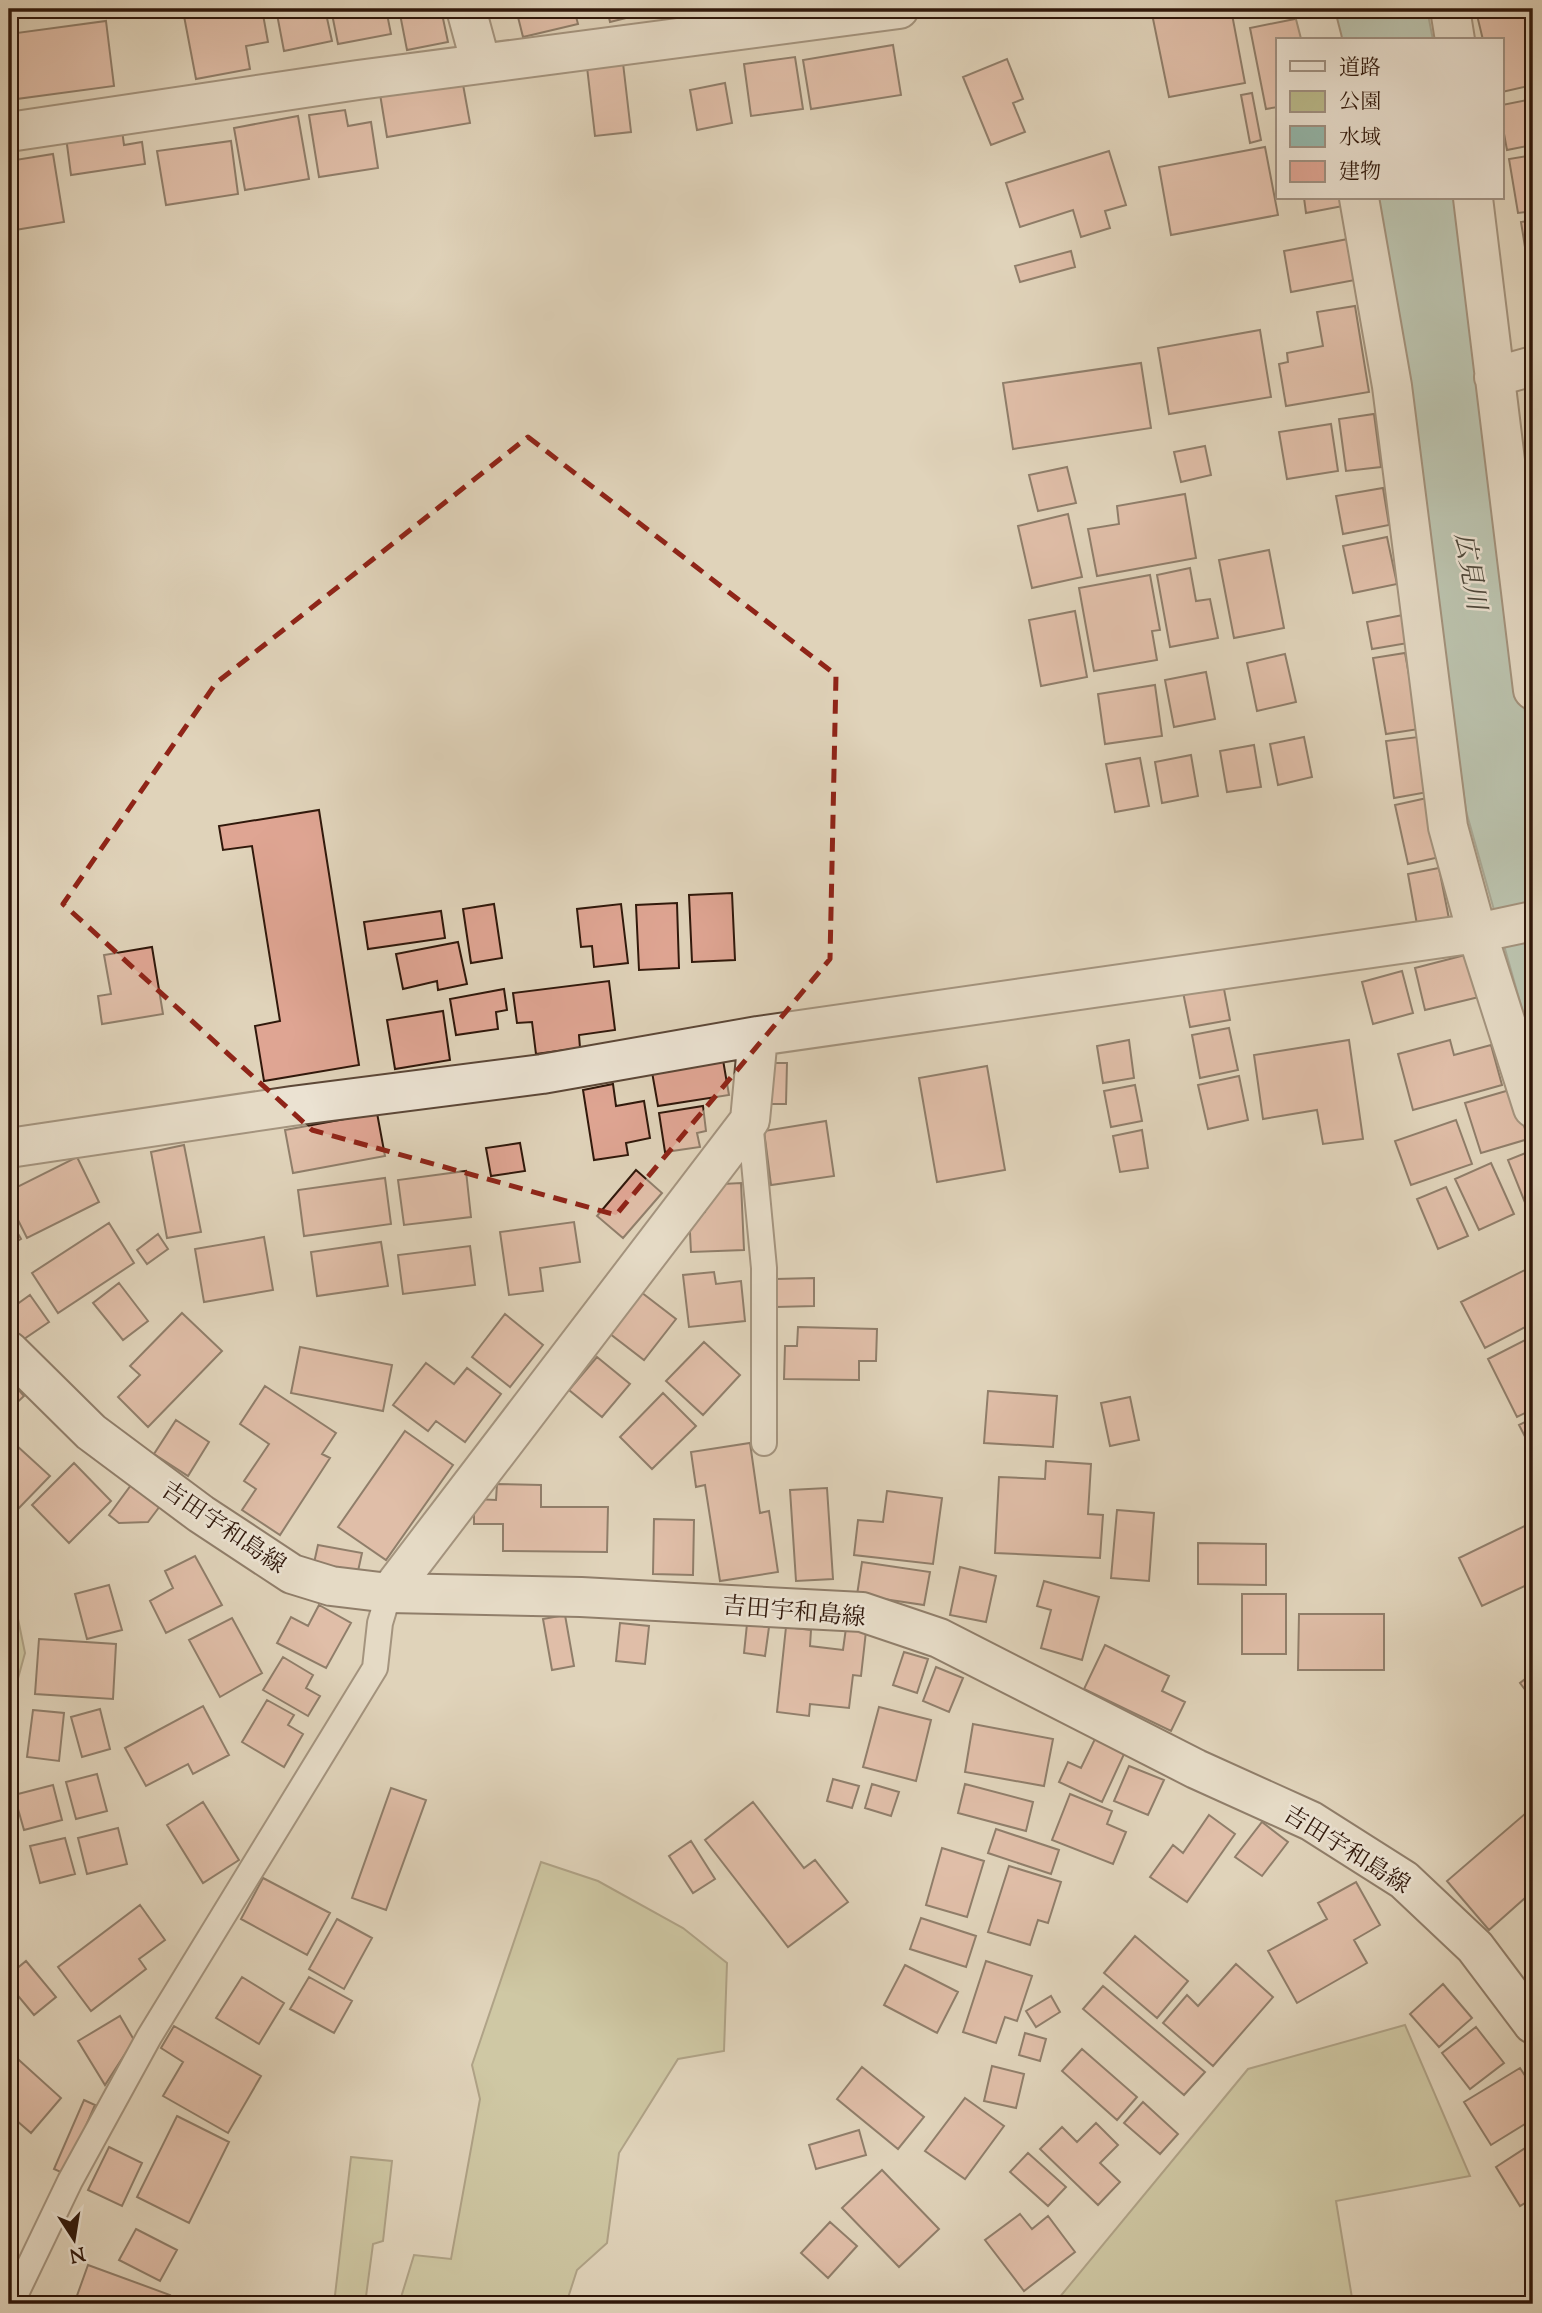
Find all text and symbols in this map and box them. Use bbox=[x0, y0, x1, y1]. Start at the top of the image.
legend bbox=[1276, 38, 1504, 200]
text: 道路 bbox=[1339, 54, 1381, 84]
text: 公園 bbox=[1339, 88, 1381, 118]
text: 水域 bbox=[1339, 124, 1381, 154]
text: 建物 bbox=[1339, 158, 1381, 188]
water label: 広見川 bbox=[1444, 530, 1494, 616]
street label: 吉田宇和島線 bbox=[154, 1474, 292, 1583]
street label: 吉田宇和島線 bbox=[721, 1590, 867, 1636]
street label: 吉田宇和島線 bbox=[1276, 1798, 1416, 1903]
north arrow bbox=[38, 2204, 108, 2274]
text: N bbox=[67, 2238, 87, 2268]

